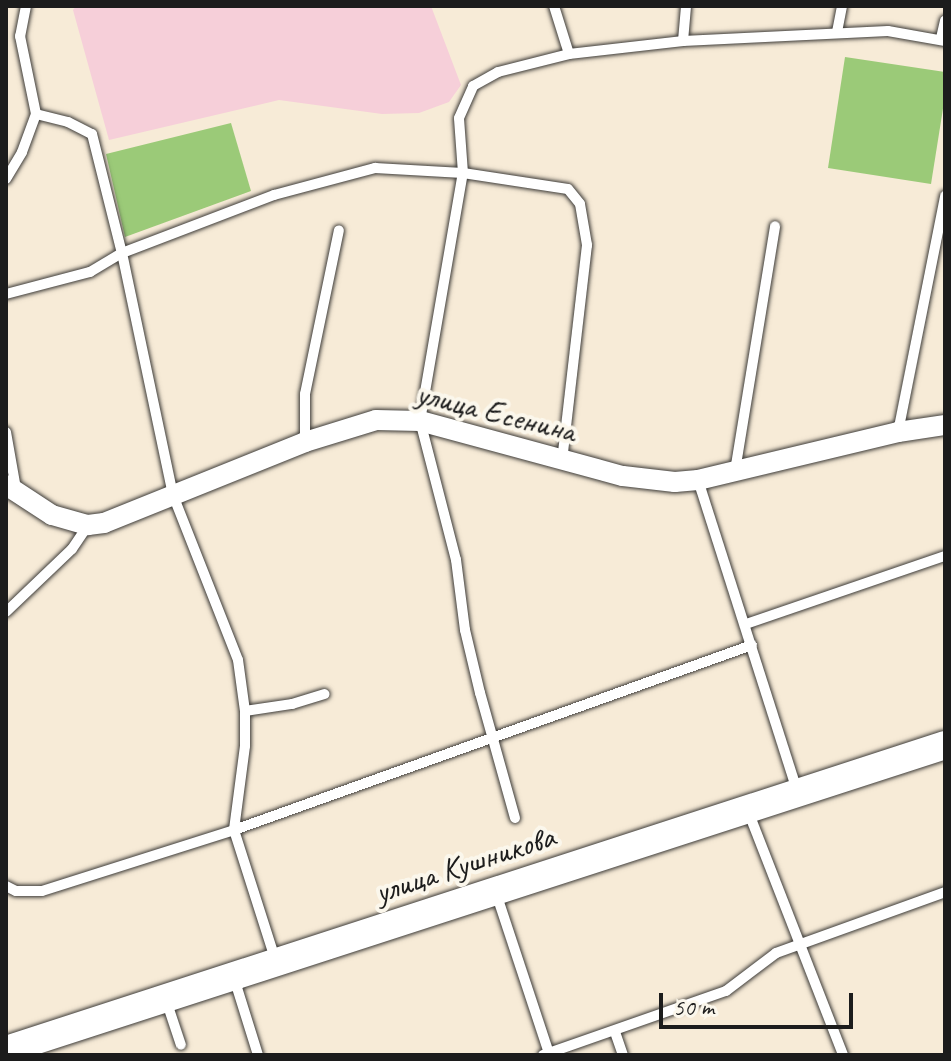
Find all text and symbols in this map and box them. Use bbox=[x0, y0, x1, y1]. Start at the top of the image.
street label: улица Есенина bbox=[413, 375, 579, 451]
street label: улица Кушникова bbox=[370, 818, 560, 912]
scale bar bbox=[663, 977, 857, 1027]
text: 50 m bbox=[673, 992, 714, 1022]

